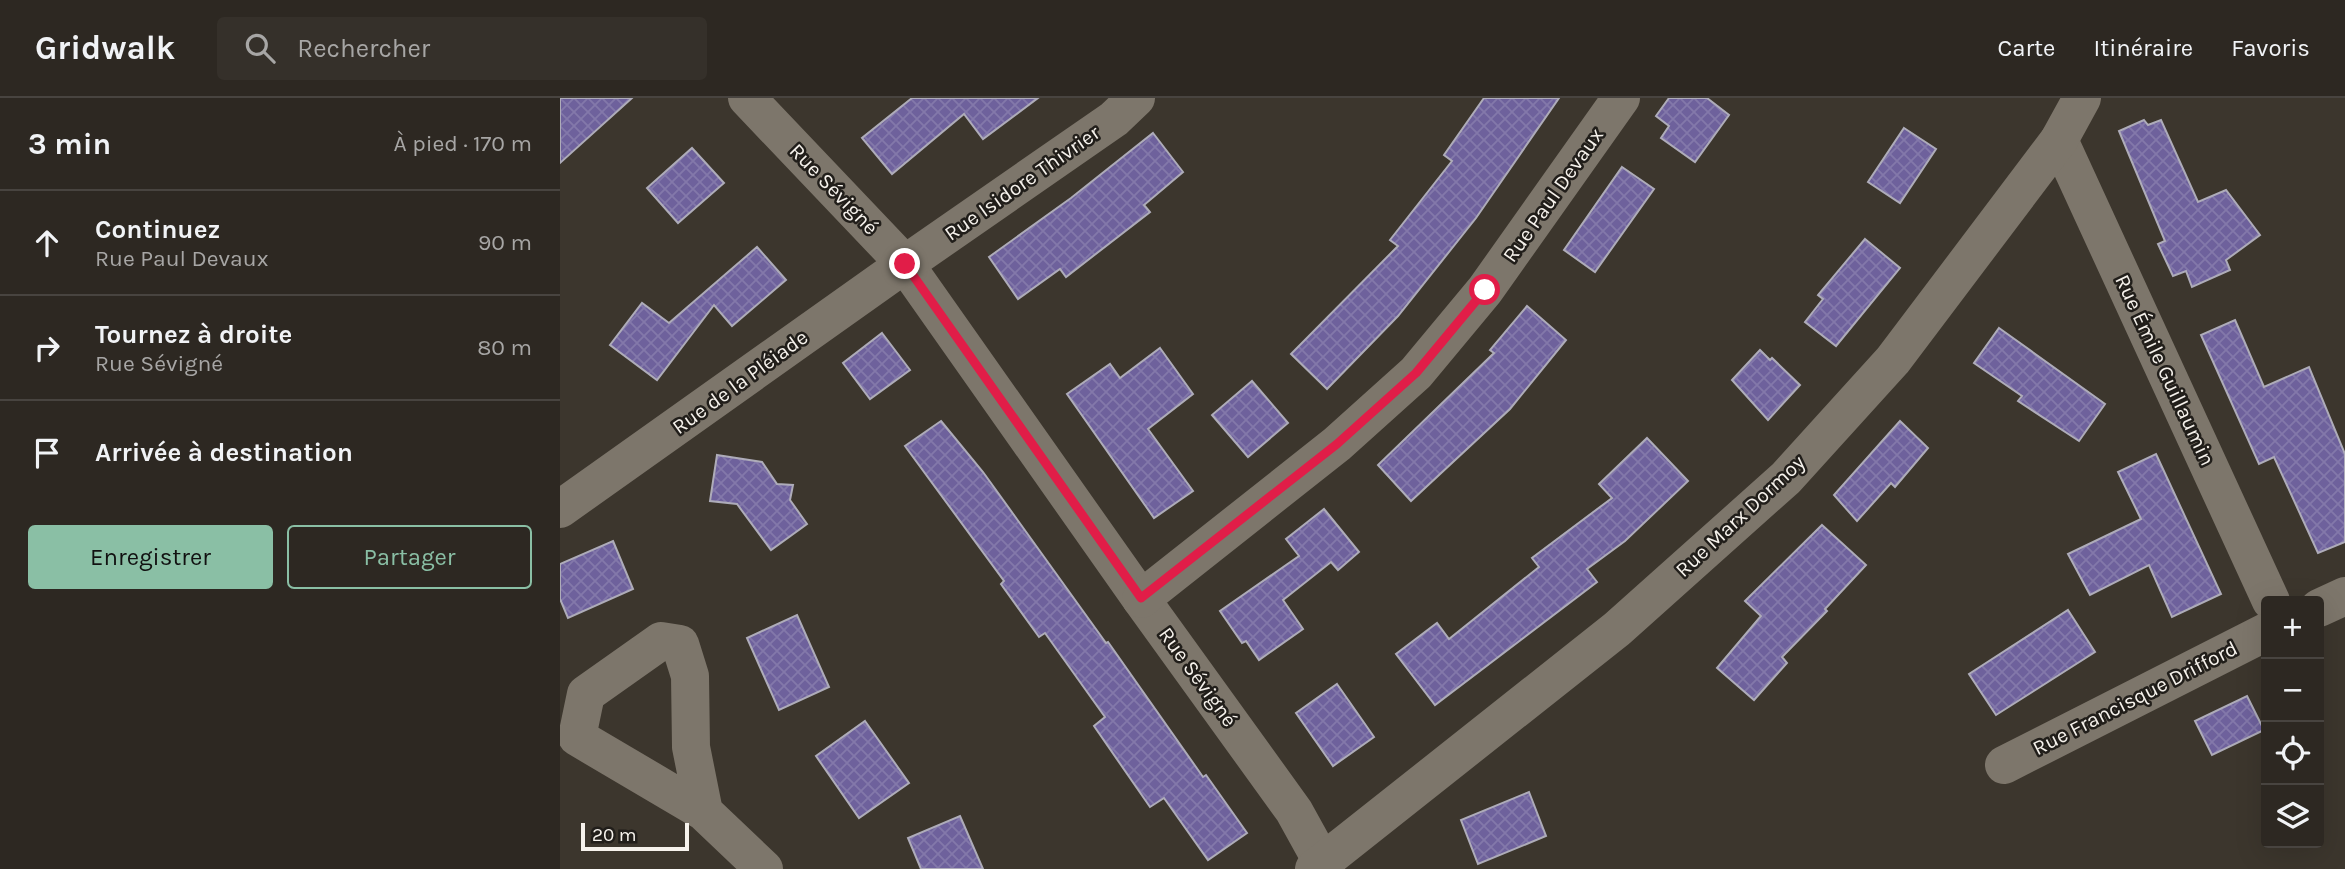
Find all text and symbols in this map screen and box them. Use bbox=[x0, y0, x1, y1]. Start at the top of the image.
search box bbox=[217, 17, 707, 80]
text: Gridwalk bbox=[35, 29, 175, 67]
icon: search bbox=[241, 29, 279, 67]
text: Rechercher bbox=[297, 33, 430, 64]
text: Carte bbox=[1997, 34, 2055, 62]
text: Itinéraire bbox=[2093, 34, 2193, 62]
text: Favoris bbox=[2231, 34, 2310, 62]
street label: Rue Isidore Thivrier bbox=[940, 120, 1105, 246]
street label: Rue Paul Devaux bbox=[1498, 123, 1608, 267]
text: 3 min bbox=[28, 126, 111, 162]
text: À pied · 170 m bbox=[394, 130, 532, 157]
street label: Rue Sévigné bbox=[785, 139, 883, 239]
text: Continuez bbox=[95, 214, 220, 245]
icon: ahead bbox=[28, 224, 66, 262]
text: 90 m bbox=[478, 229, 532, 256]
text: Rue Paul Devaux bbox=[95, 245, 268, 272]
route end bbox=[889, 248, 920, 279]
street label: Rue Émile Guillaumin bbox=[2110, 271, 2220, 469]
route start bbox=[1469, 274, 1500, 305]
text: Tournez à droite bbox=[95, 319, 292, 350]
street label: Rue de la Pléiade bbox=[668, 325, 812, 439]
icon: right bbox=[28, 329, 66, 367]
text: 80 m bbox=[477, 334, 532, 361]
text: Rue Sévigné bbox=[95, 350, 223, 377]
icon: arrive bbox=[28, 434, 66, 472]
text: Arrivée à destination bbox=[95, 437, 353, 468]
street label: Rue Marx Dormoy bbox=[1670, 450, 1810, 582]
button: Enregistrer bbox=[28, 525, 273, 589]
button: Partager bbox=[287, 525, 532, 589]
map controls bbox=[2261, 596, 2324, 848]
button: + bbox=[2261, 596, 2324, 659]
street label: Rue Sévigné bbox=[1154, 623, 1242, 731]
street label: Rue Francisque Drifford bbox=[2029, 636, 2241, 760]
button: − bbox=[2261, 659, 2324, 722]
button: locate bbox=[2261, 722, 2324, 785]
button: layers bbox=[2261, 785, 2324, 848]
scale bar bbox=[581, 820, 690, 852]
text: 20 m bbox=[592, 824, 637, 846]

